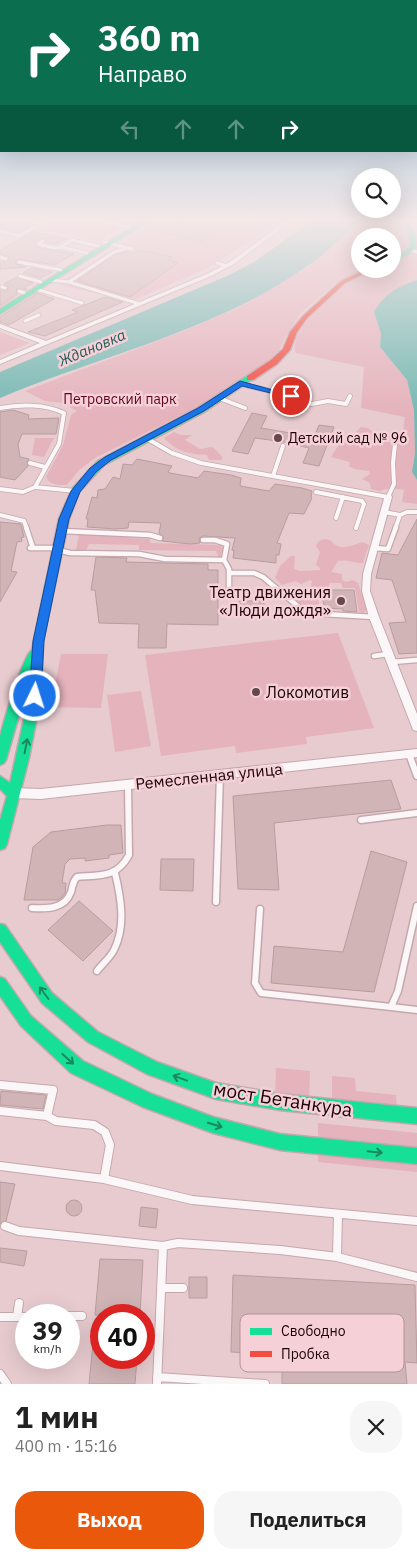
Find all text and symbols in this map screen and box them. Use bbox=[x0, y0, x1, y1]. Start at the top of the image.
text: 360 m bbox=[98, 15, 201, 61]
icon: right bbox=[15, 20, 80, 85]
text: Направо bbox=[98, 59, 187, 88]
icon: left bbox=[116, 115, 144, 143]
icon: ahead bbox=[169, 115, 197, 143]
icon: ahead bbox=[222, 115, 250, 143]
icon: right bbox=[275, 115, 303, 143]
map controls bbox=[351, 168, 401, 278]
button: search bbox=[351, 168, 401, 218]
button: layers bbox=[351, 228, 401, 278]
water label: Ждановка bbox=[54, 325, 129, 371]
pin bbox=[270, 375, 312, 417]
icon: arrive bbox=[277, 382, 305, 410]
park label: Петровский парк bbox=[63, 390, 177, 408]
place label: Детский сад № 96 bbox=[288, 429, 408, 447]
marker: Детский сад № 96 bbox=[272, 432, 284, 444]
place label: Театр движения «Люди дождя» bbox=[209, 582, 331, 620]
marker: Театр движения «Люди дождя» bbox=[335, 595, 347, 607]
position arrow bbox=[8, 669, 60, 721]
place label: Локомотив bbox=[266, 682, 349, 702]
marker: Локомотив bbox=[250, 686, 262, 698]
one-way arrow bbox=[21, 738, 31, 754]
street label: Ремесленная улица bbox=[134, 758, 284, 794]
one-way arrow bbox=[39, 986, 49, 1000]
one-way arrow bbox=[61, 1053, 74, 1065]
one-way arrow bbox=[173, 1073, 188, 1082]
street label: мост Бетанкура bbox=[212, 1076, 354, 1122]
one-way arrow bbox=[207, 1121, 223, 1131]
one-way arrow bbox=[367, 1147, 383, 1157]
speed limit sign: 40 bbox=[90, 1304, 155, 1369]
text: 39 bbox=[32, 1314, 63, 1347]
legend bbox=[240, 1314, 404, 1372]
text: Свободно bbox=[281, 1322, 346, 1340]
text: km/h bbox=[33, 1341, 62, 1356]
text: Пробка bbox=[281, 1345, 330, 1363]
text: 1 мин bbox=[15, 1397, 99, 1436]
button: close bbox=[350, 1401, 402, 1453]
text: 400 m · 15:16 bbox=[15, 1436, 117, 1456]
button: Выход bbox=[15, 1491, 204, 1549]
button: Поделиться bbox=[214, 1491, 402, 1549]

